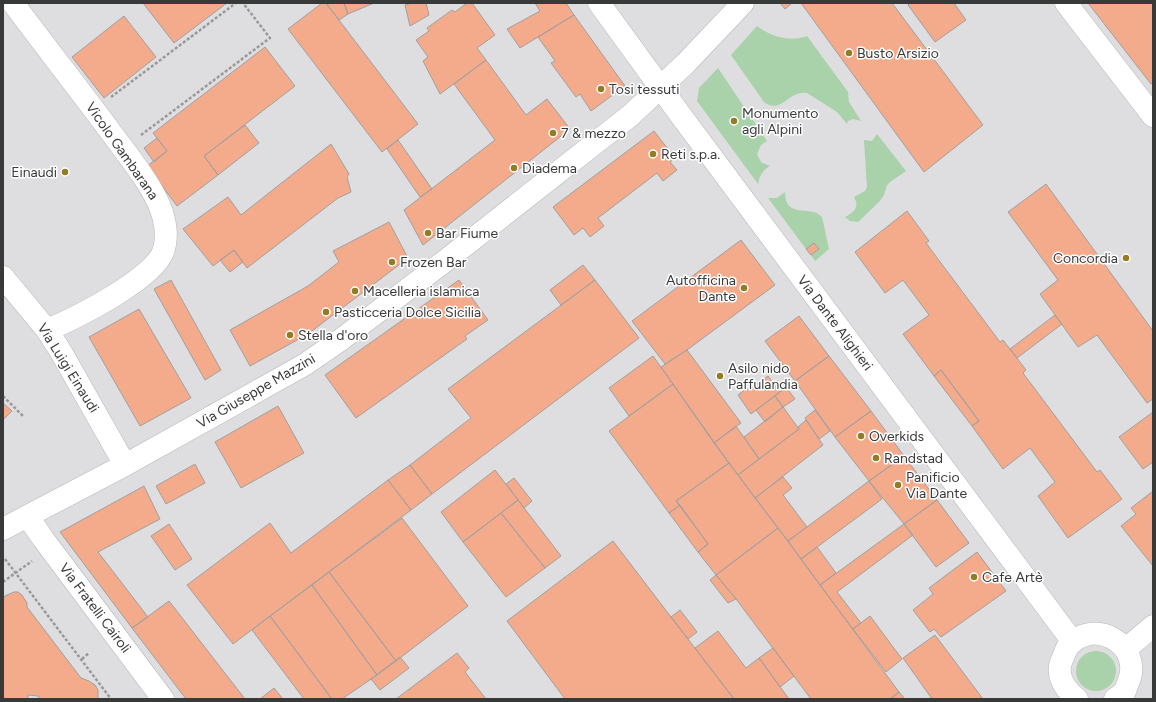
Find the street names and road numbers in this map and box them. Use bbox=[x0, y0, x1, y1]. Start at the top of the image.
street label: Vicolo Gambarana bbox=[82, 99, 162, 203]
street label: Via Dante Alighieri bbox=[794, 272, 876, 374]
street label: Via Luigi Einaudi bbox=[34, 320, 102, 416]
street label: Via Giuseppe Mazzini bbox=[194, 350, 318, 432]
street label: Via Fratelli Cairoli bbox=[56, 560, 134, 656]

